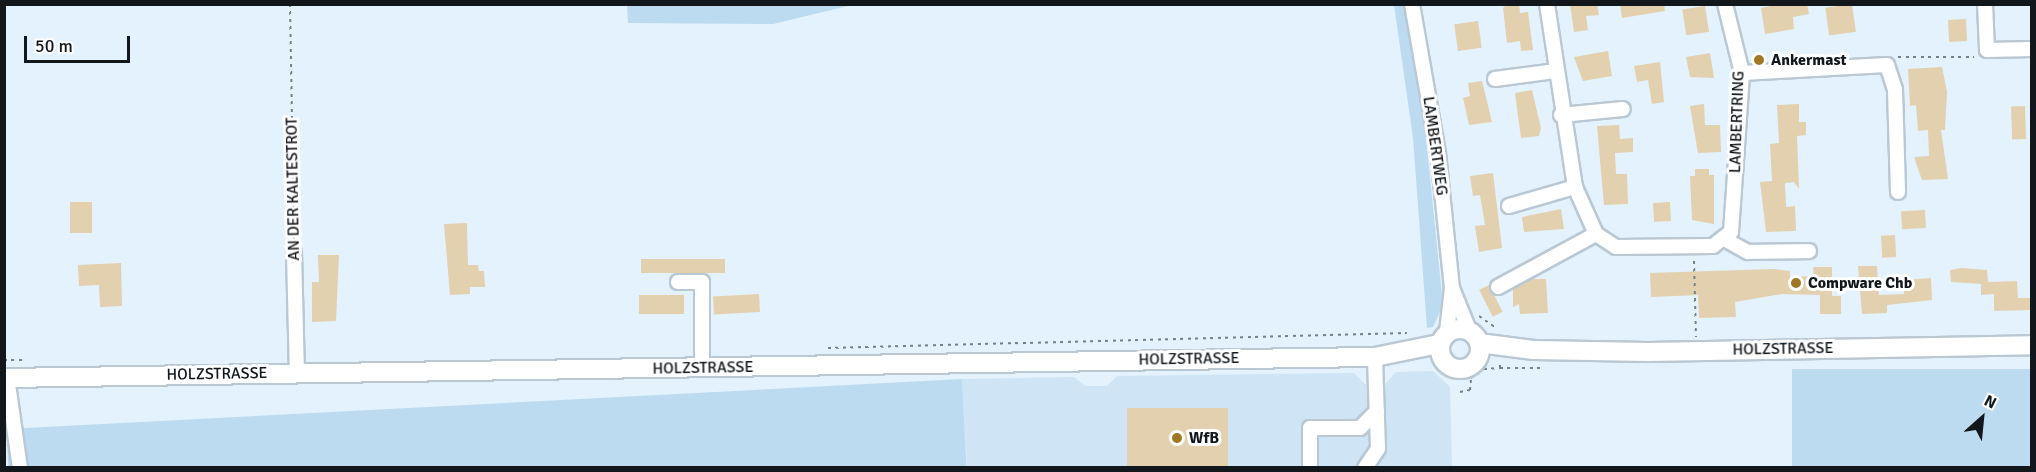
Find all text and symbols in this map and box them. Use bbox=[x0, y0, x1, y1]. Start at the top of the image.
scale bar bbox=[27, 24, 134, 62]
text: 50 m bbox=[35, 35, 73, 57]
place label: Ankermast bbox=[1771, 50, 1847, 70]
marker: Ankermast bbox=[1752, 53, 1766, 67]
street label: LAMBERTRING bbox=[1726, 71, 1748, 173]
street label: LAMBERTWEG bbox=[1419, 95, 1451, 197]
street label: AN DER KALTESTROT bbox=[282, 117, 304, 261]
place label: Compware Chb bbox=[1808, 273, 1912, 293]
marker: Compware Chb bbox=[1789, 276, 1803, 290]
street label: HOLZSTRASSE bbox=[1732, 339, 1834, 359]
street label: HOLZSTRASSE bbox=[1138, 349, 1240, 369]
street label: HOLZSTRASSE bbox=[652, 358, 754, 378]
street label: HOLZSTRASSE bbox=[166, 364, 268, 384]
north arrow bbox=[1952, 388, 2012, 448]
text: N bbox=[1981, 391, 2000, 413]
place label: WfB bbox=[1189, 428, 1219, 448]
marker: WfB bbox=[1170, 431, 1184, 445]

